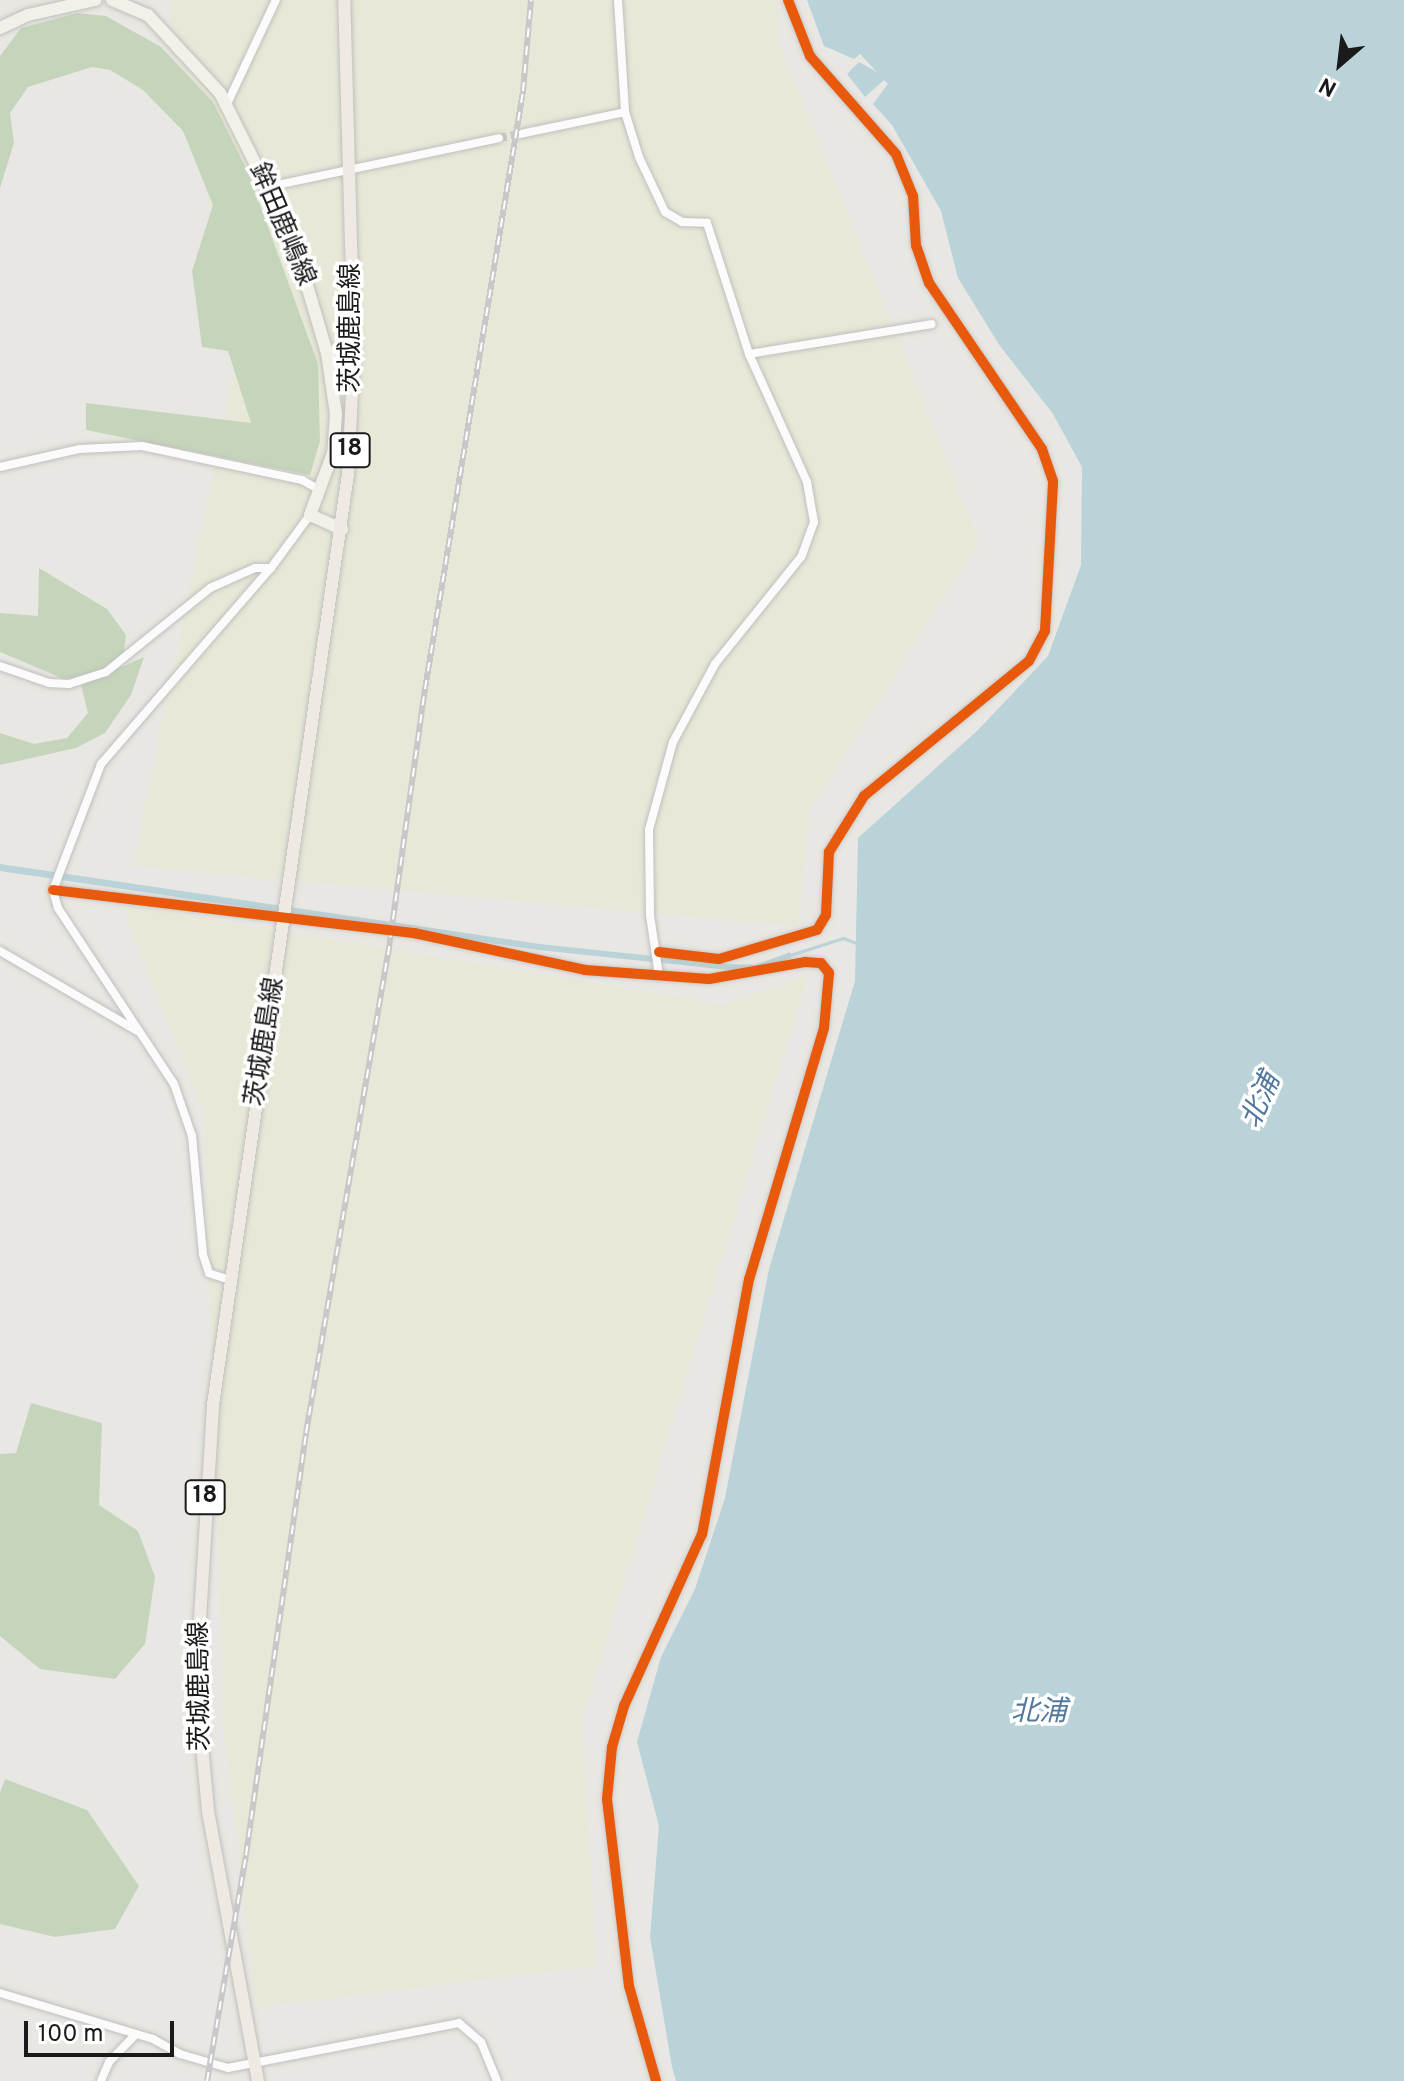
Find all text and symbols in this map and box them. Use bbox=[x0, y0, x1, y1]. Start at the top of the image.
north arrow bbox=[1300, 24, 1380, 104]
text: N bbox=[1315, 70, 1342, 101]
street label: 鉾田鹿嶋線 bbox=[241, 159, 321, 291]
street label: 茨城鹿島線 bbox=[336, 263, 368, 393]
road number: 18 bbox=[328, 430, 372, 470]
street label: 茨城鹿島線 bbox=[240, 975, 292, 1109]
water label: 北浦 bbox=[1235, 1069, 1289, 1133]
road number: 18 bbox=[183, 1477, 227, 1517]
street label: 茨城鹿島線 bbox=[184, 1621, 218, 1751]
water label: 北浦 bbox=[1011, 1696, 1067, 1730]
scale bar bbox=[28, 2005, 178, 2055]
text: 100 m bbox=[38, 2020, 104, 2050]

